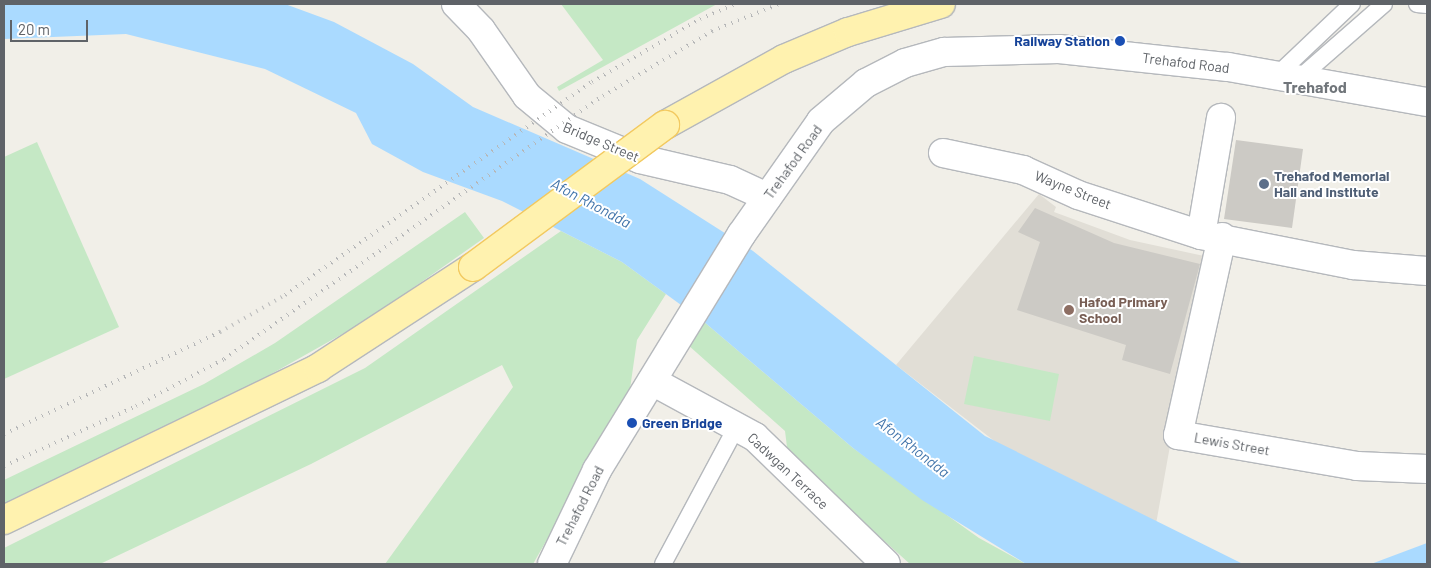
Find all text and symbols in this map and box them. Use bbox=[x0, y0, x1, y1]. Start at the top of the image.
scale bar bbox=[12, 10, 90, 42]
text: 20 m bbox=[18, 20, 50, 38]
place label: Railway Station bbox=[1014, 33, 1110, 49]
marker: Railway Station bbox=[1114, 35, 1126, 47]
street label: Trehafod Road bbox=[1141, 49, 1231, 77]
district label: Trehafod bbox=[1283, 77, 1347, 97]
street label: Bridge Street bbox=[560, 118, 642, 166]
street label: Trehafod Road bbox=[760, 122, 826, 202]
street label: Wayne Street bbox=[1032, 167, 1114, 213]
place label: Trehafod Memorial Hall and Institute bbox=[1274, 168, 1389, 200]
water label: Afon Rhondda bbox=[548, 174, 634, 232]
marker: Trehafod Memorial Hall and Institute bbox=[1258, 178, 1270, 190]
place label: Hafod Primary School bbox=[1079, 294, 1167, 326]
marker: Hafod Primary School bbox=[1063, 304, 1075, 316]
water label: Afon Rhondda bbox=[873, 413, 953, 481]
place label: Green Bridge bbox=[642, 415, 722, 431]
marker: Green Bridge bbox=[626, 417, 638, 429]
street label: Cadwgan Terrace bbox=[744, 429, 832, 513]
street label: Lewis Street bbox=[1193, 429, 1271, 459]
street label: Trehafod Road bbox=[553, 463, 607, 549]

